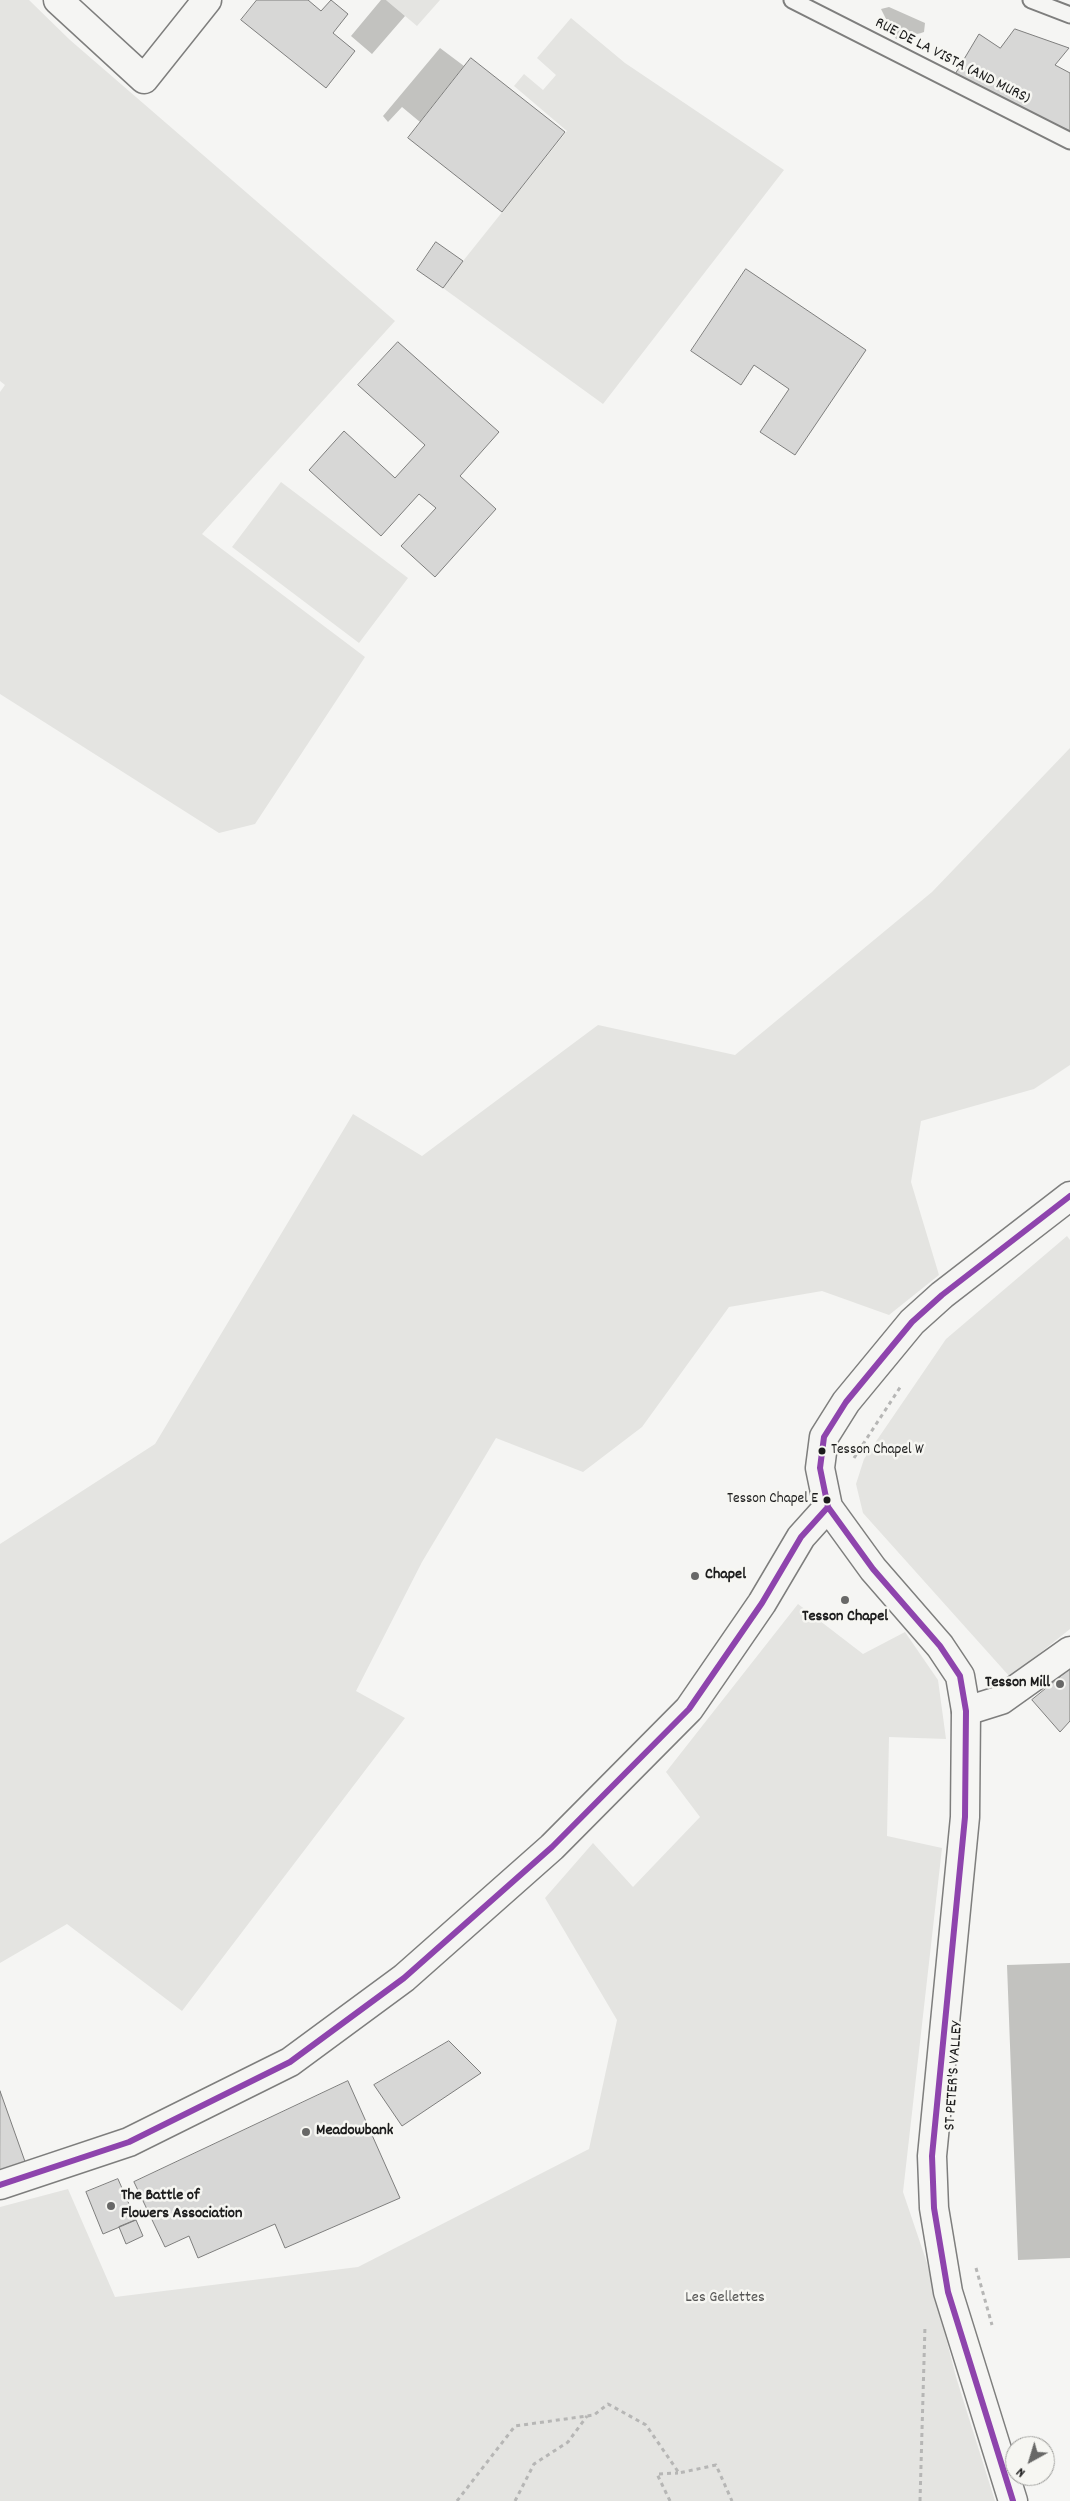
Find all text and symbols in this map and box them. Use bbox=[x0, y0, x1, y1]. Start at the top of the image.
street label: RUE DE LA VISTA (AND MURS) bbox=[871, 15, 1033, 109]
place label: Tesson Chapel W bbox=[831, 1442, 924, 1460]
marker: Tesson Chapel W bbox=[817, 1446, 827, 1456]
place label: Tesson Chapel E bbox=[727, 1491, 818, 1509]
marker: Tesson Chapel E bbox=[822, 1495, 832, 1505]
place label: Chapel bbox=[705, 1566, 746, 1586]
marker: Chapel bbox=[689, 1570, 701, 1582]
marker: Tesson Chapel bbox=[839, 1594, 851, 1606]
place label: Tesson Chapel bbox=[802, 1608, 888, 1628]
place label: Tesson Mill bbox=[985, 1674, 1050, 1694]
marker: Tesson Mill bbox=[1054, 1678, 1066, 1690]
street label: ST PETER'S VALLEY bbox=[942, 2021, 968, 2131]
place label: Meadowbank bbox=[316, 2122, 393, 2142]
marker: Meadowbank bbox=[300, 2126, 312, 2138]
place label: The Battle of Flowers Association bbox=[121, 2187, 242, 2225]
marker: The Battle of Flowers Association bbox=[105, 2200, 117, 2212]
park label: Les Gellettes bbox=[685, 2289, 765, 2309]
north arrow bbox=[1005, 2436, 1055, 2486]
text: N bbox=[1012, 2462, 1030, 2482]

